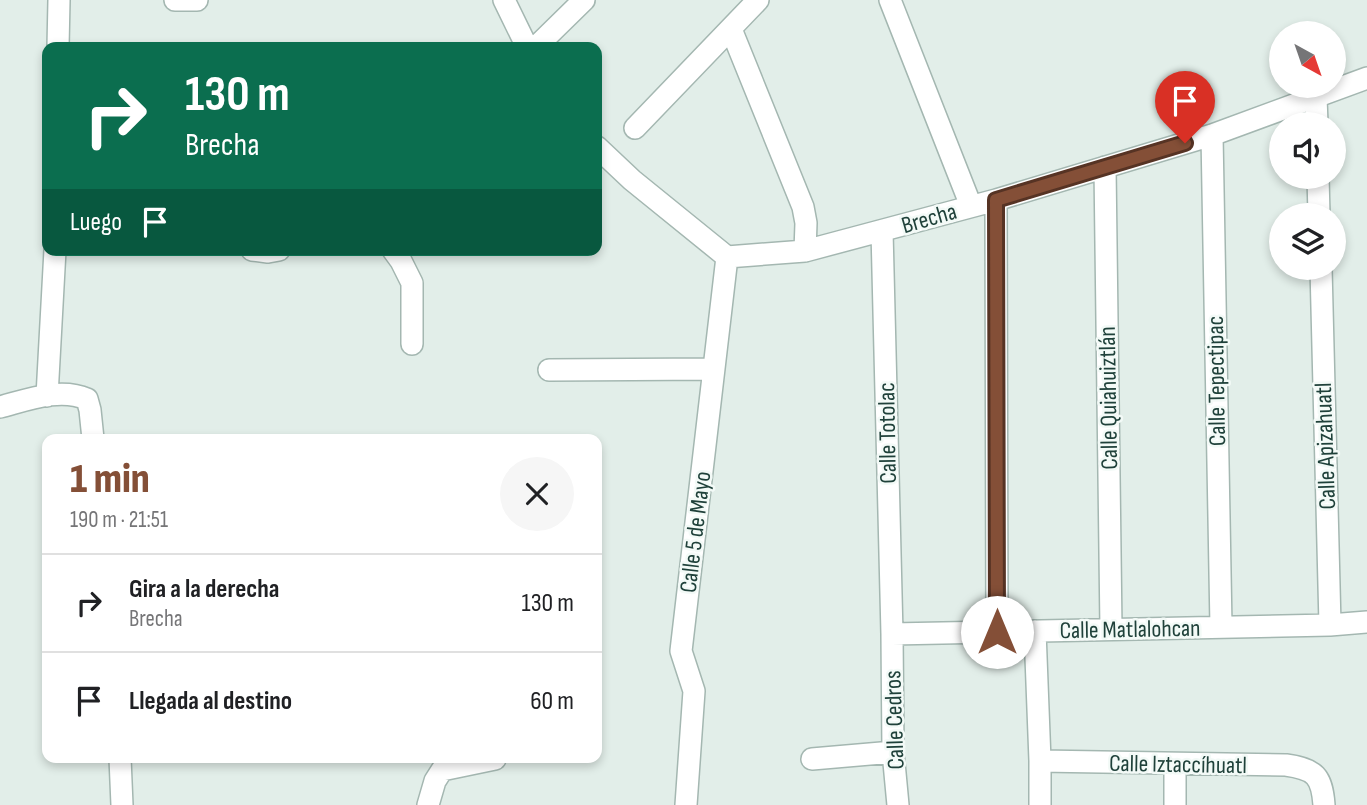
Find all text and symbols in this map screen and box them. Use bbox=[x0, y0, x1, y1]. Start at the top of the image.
north arrow bbox=[1269, 21, 1346, 98]
map controls bbox=[1269, 21, 1346, 280]
text: 130 m bbox=[185, 66, 290, 125]
icon: right bbox=[70, 70, 161, 161]
pin bbox=[1155, 71, 1215, 143]
icon: arrive bbox=[1166, 82, 1204, 120]
button: sound bbox=[1269, 112, 1346, 189]
text: Brecha bbox=[185, 126, 260, 165]
street label: Brecha bbox=[898, 197, 960, 240]
icon: arrive bbox=[136, 203, 174, 241]
button: layers bbox=[1269, 203, 1346, 280]
text: Luego bbox=[70, 207, 122, 238]
street label: Calle Tepectipac bbox=[1201, 316, 1232, 446]
street label: Calle Quiahuiztlán bbox=[1093, 326, 1124, 470]
street label: Calle Totolac bbox=[872, 382, 903, 484]
street label: Calle Apizahuatl bbox=[1309, 382, 1342, 510]
text: 1 min bbox=[70, 454, 150, 505]
button: close bbox=[500, 457, 574, 531]
street label: Calle 5 de Mayo bbox=[674, 470, 717, 594]
text: 190 m · 21:51 bbox=[70, 506, 168, 534]
text: Gira a la derecha bbox=[129, 574, 279, 605]
icon: right bbox=[70, 584, 108, 622]
text: 130 m bbox=[522, 588, 574, 619]
position arrow bbox=[960, 595, 1034, 669]
text: Brecha bbox=[129, 605, 183, 633]
street label: Calle Matlalohcan bbox=[1059, 614, 1201, 645]
street label: Calle Cedros bbox=[878, 670, 911, 770]
icon: arrive bbox=[70, 682, 108, 720]
text: Llegada al destino bbox=[129, 686, 292, 717]
text: 60 m bbox=[530, 686, 574, 717]
street label: Calle Iztaccíhuatl bbox=[1109, 749, 1247, 780]

